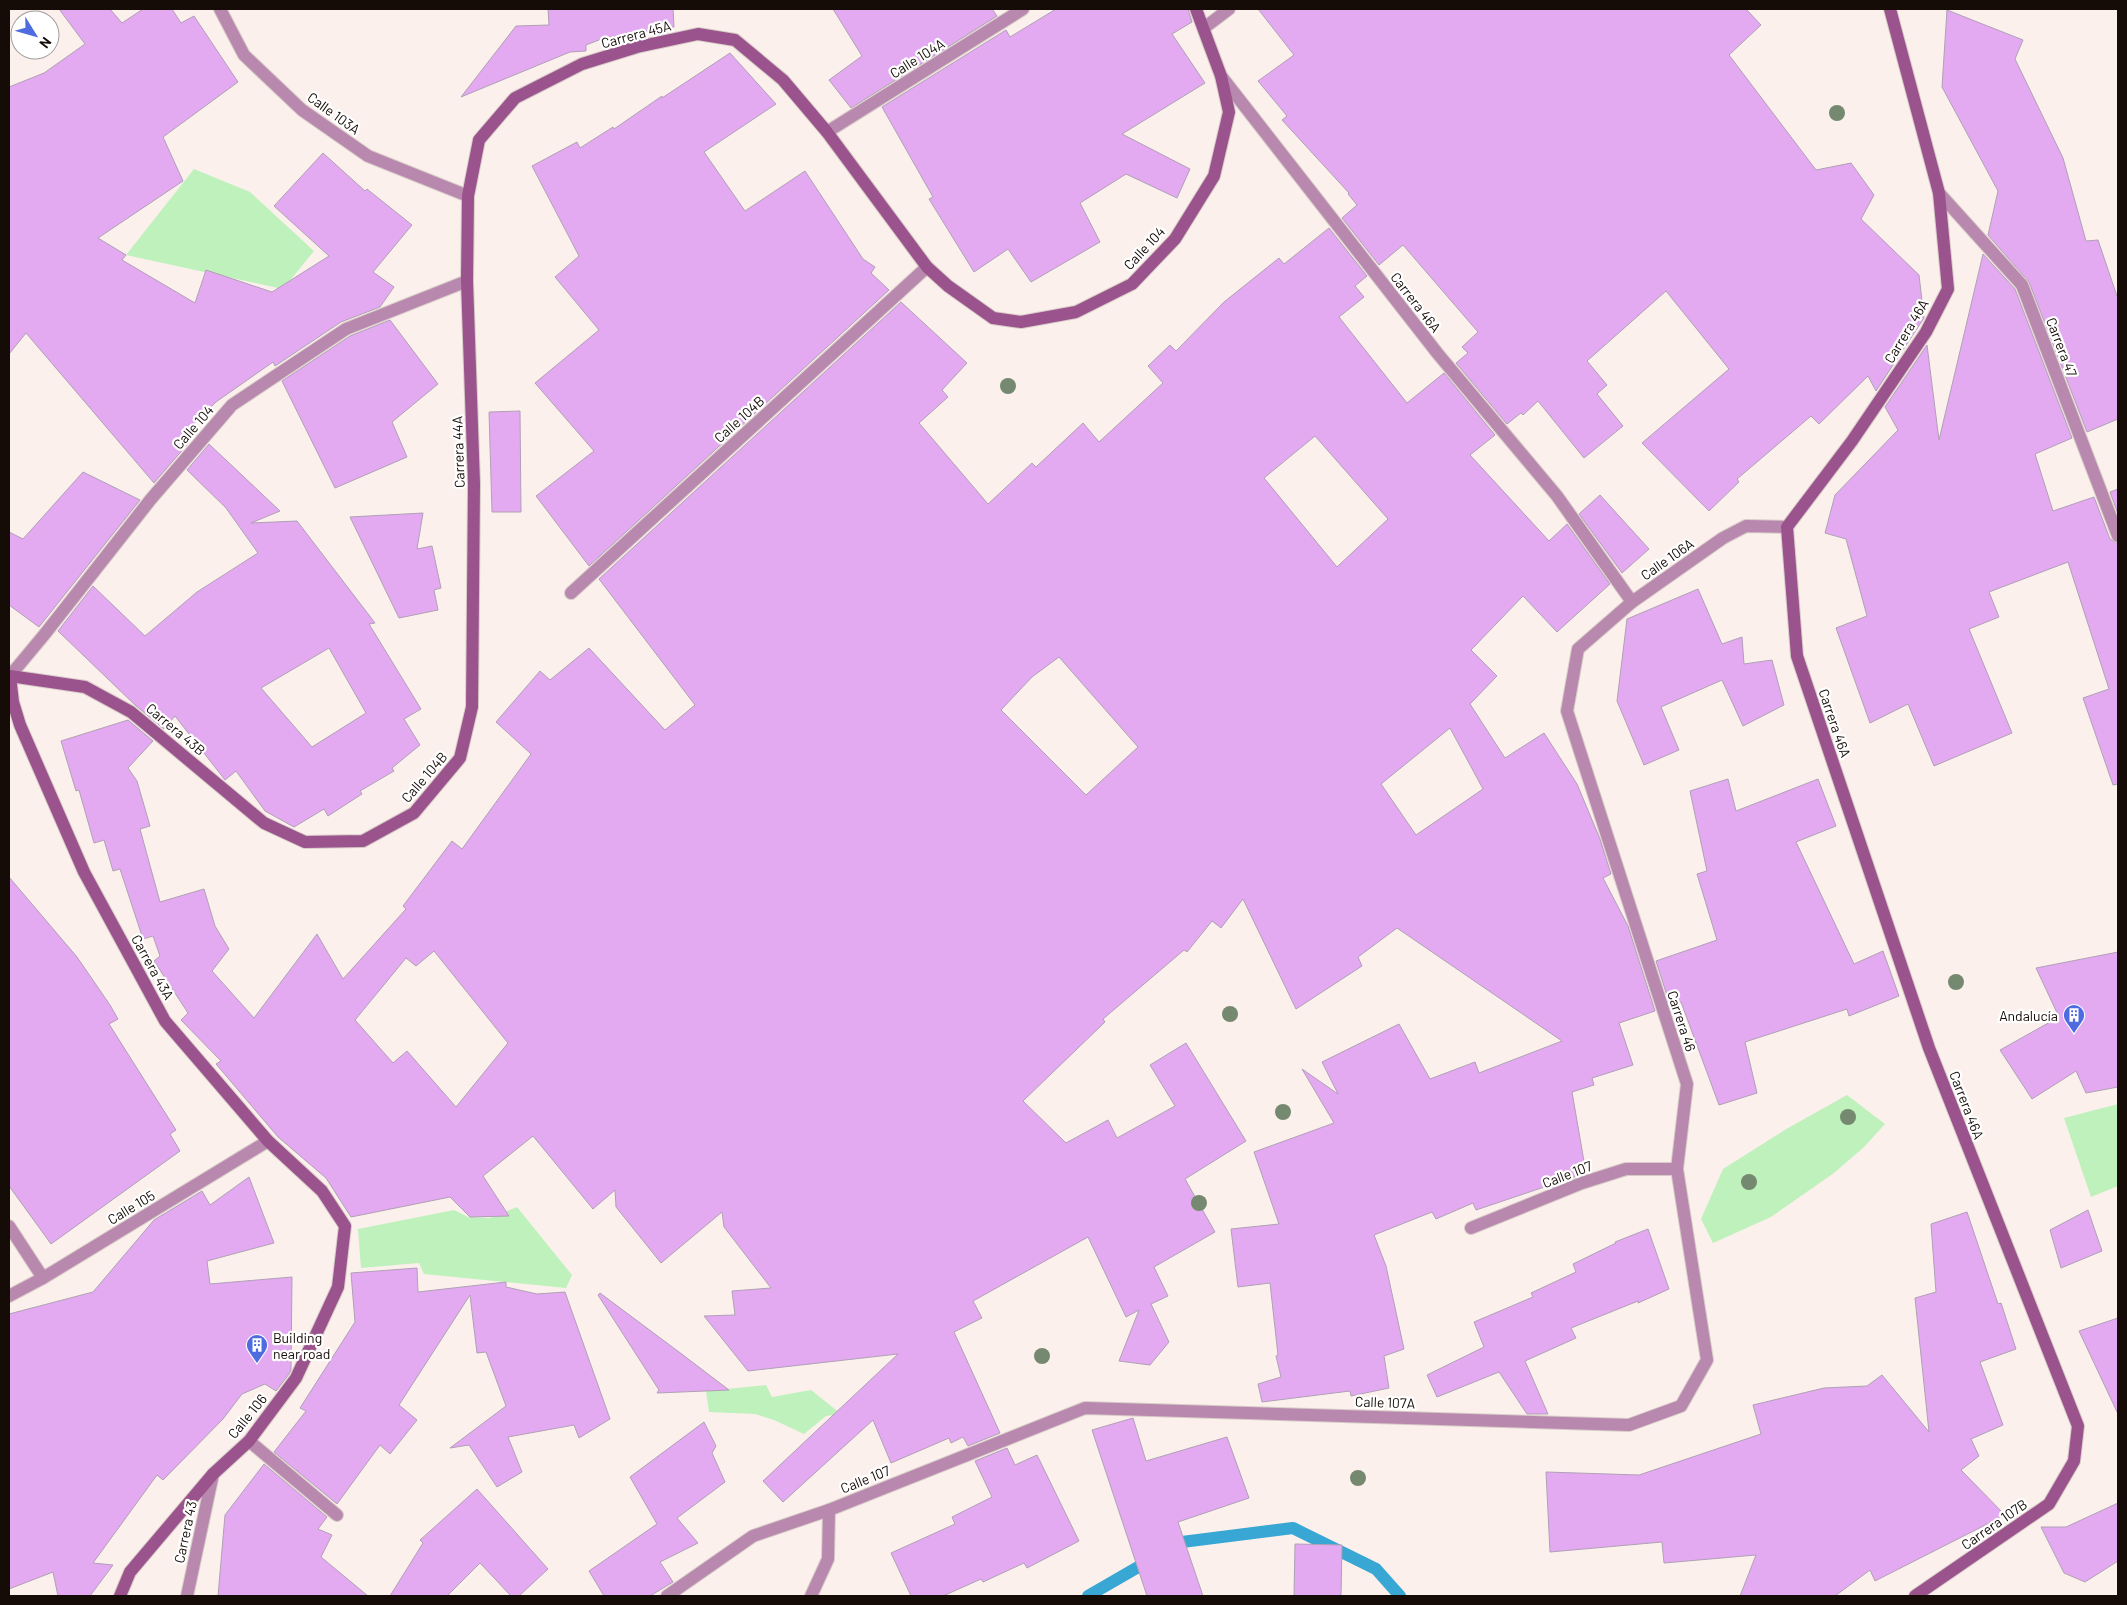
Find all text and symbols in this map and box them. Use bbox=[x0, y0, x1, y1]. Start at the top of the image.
north arrow bbox=[10, 10, 60, 60]
street label: Carrera 45A bbox=[599, 16, 673, 51]
text: N bbox=[36, 34, 55, 52]
street label: Calle 104A bbox=[887, 34, 948, 81]
street label: Calle 103A bbox=[304, 88, 364, 138]
street label: Calle 104 bbox=[1120, 223, 1168, 273]
street label: Carrera 46A bbox=[1387, 269, 1445, 336]
street label: Carrera 46A bbox=[1880, 296, 1932, 366]
street label: Carrera 47 bbox=[2043, 315, 2081, 379]
street label: Calle 104B bbox=[710, 392, 768, 446]
street label: Calle 104 bbox=[169, 402, 217, 452]
street label: Carrera 44A bbox=[448, 415, 468, 488]
street label: Calle 106A bbox=[1637, 534, 1697, 583]
street label: Carrera 46A bbox=[1815, 686, 1855, 760]
street label: Carrera 43B bbox=[143, 699, 209, 759]
street label: Calle 104B bbox=[397, 748, 451, 806]
street label: Carrera 43A bbox=[128, 932, 178, 1003]
street label: Carrera 46 bbox=[1664, 988, 1700, 1054]
building icon: Andalucía bbox=[2062, 1003, 2086, 1034]
place label: Andalucía bbox=[1999, 1007, 2058, 1024]
street label: Carrera 46A bbox=[1946, 1069, 1988, 1142]
street label: Calle 107 bbox=[1540, 1157, 1595, 1191]
street label: Calle 105 bbox=[104, 1186, 158, 1228]
place label: Building near road bbox=[273, 1329, 330, 1362]
building icon: Building near road bbox=[245, 1333, 269, 1364]
street label: Calle 106 bbox=[224, 1390, 270, 1442]
street label: Calle 107A bbox=[1355, 1392, 1416, 1412]
street label: Calle 107 bbox=[838, 1461, 892, 1497]
street label: Carrera 107B bbox=[1958, 1495, 2030, 1553]
street label: Carrera 43 bbox=[170, 1499, 200, 1565]

